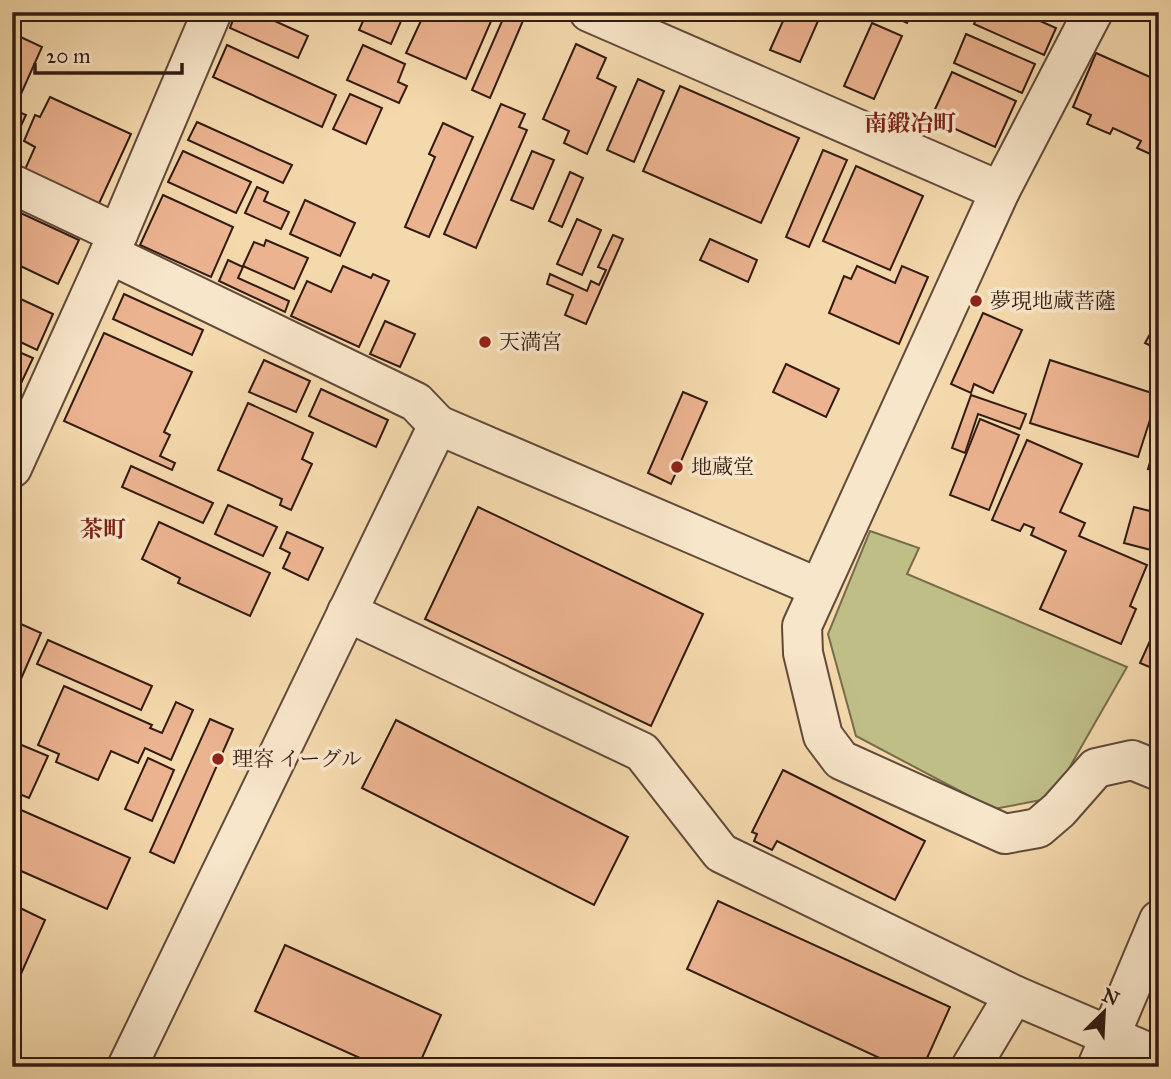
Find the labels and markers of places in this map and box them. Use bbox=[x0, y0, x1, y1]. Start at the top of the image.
place label: 夢現地蔵菩薩 bbox=[990, 288, 1116, 314]
marker: 夢現地蔵菩薩 bbox=[968, 293, 984, 309]
place label: 天満宮 bbox=[499, 329, 562, 355]
marker: 天満宮 bbox=[477, 334, 493, 350]
place label: 地蔵堂 bbox=[691, 454, 754, 480]
marker: 地蔵堂 bbox=[669, 459, 685, 475]
place label: 理容 イーグル bbox=[232, 746, 362, 772]
marker: 理容 イーグル bbox=[210, 751, 226, 767]

